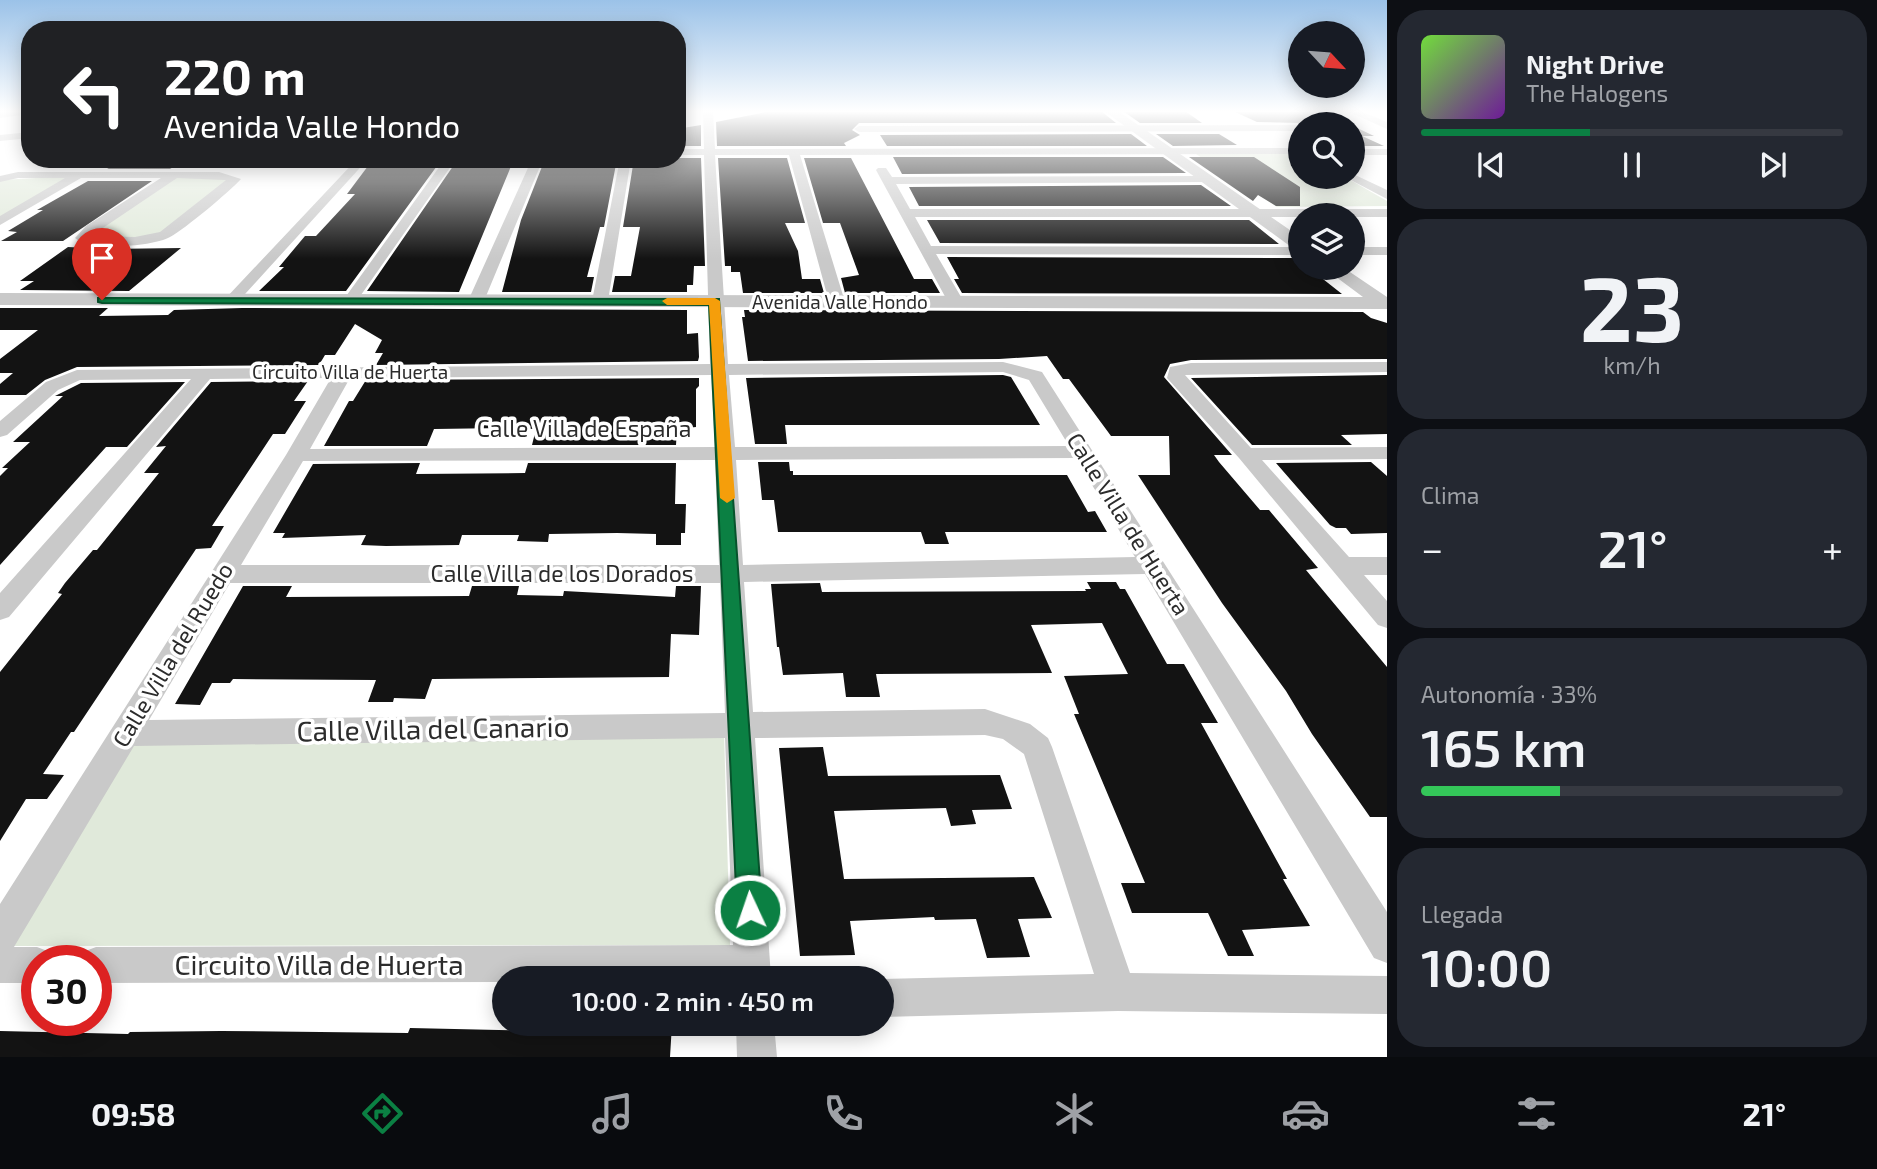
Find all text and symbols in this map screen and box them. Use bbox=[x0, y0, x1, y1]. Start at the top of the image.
north arrow bbox=[1288, 21, 1365, 98]
map controls bbox=[1288, 21, 1365, 280]
text: 220 m bbox=[164, 46, 306, 105]
text: Night Drive bbox=[1526, 48, 1664, 79]
icon: left bbox=[49, 49, 140, 140]
text: The Halogens bbox=[1526, 79, 1668, 107]
text: Avenida Valle Hondo bbox=[164, 106, 460, 144]
button: search bbox=[1288, 112, 1365, 189]
icon: previous bbox=[1472, 146, 1510, 184]
icon: pause bbox=[1613, 146, 1651, 184]
icon: next bbox=[1754, 146, 1792, 184]
button: layers bbox=[1288, 203, 1365, 280]
pin bbox=[72, 228, 132, 300]
icon: arrive bbox=[83, 239, 121, 277]
text: 23 bbox=[1580, 251, 1684, 360]
street label: Avenida Valle Hondo bbox=[752, 290, 928, 313]
text: km/h bbox=[1603, 351, 1661, 379]
street label: Circuito Villa de Huerta bbox=[252, 360, 448, 383]
street label: Calle Villa de España bbox=[477, 414, 691, 442]
street label: Calle Villa de Huerta bbox=[1061, 427, 1196, 620]
text: Clima bbox=[1421, 481, 1479, 509]
text: 21° bbox=[1598, 516, 1668, 578]
text: − bbox=[1421, 525, 1443, 571]
text: + bbox=[1822, 525, 1843, 571]
street label: Calle Villa del Ruedo bbox=[106, 557, 238, 752]
street label: Calle Villa de los Dorados bbox=[431, 559, 693, 587]
text: Autonomía · 33% bbox=[1421, 680, 1597, 708]
street label: Calle Villa del Canario bbox=[296, 709, 570, 747]
text: 165 km bbox=[1421, 715, 1586, 777]
position arrow bbox=[713, 873, 787, 947]
text: Llegada bbox=[1421, 900, 1503, 928]
text: 10:00 bbox=[1421, 935, 1552, 997]
speed limit sign: 30 bbox=[21, 945, 112, 1036]
street label: Circuito Villa de Huerta bbox=[174, 947, 464, 981]
text: 10:00 · 2 min · 450 m bbox=[572, 985, 814, 1016]
icon: directions bbox=[358, 1089, 407, 1138]
icon: music bbox=[588, 1089, 637, 1138]
icon: phone bbox=[819, 1089, 868, 1138]
icon: climate bbox=[1050, 1089, 1099, 1138]
icon: car bbox=[1281, 1089, 1330, 1138]
icon: filters bbox=[1512, 1089, 1561, 1138]
text: 09:58 bbox=[91, 1094, 176, 1132]
text: 21° bbox=[1743, 1094, 1786, 1132]

